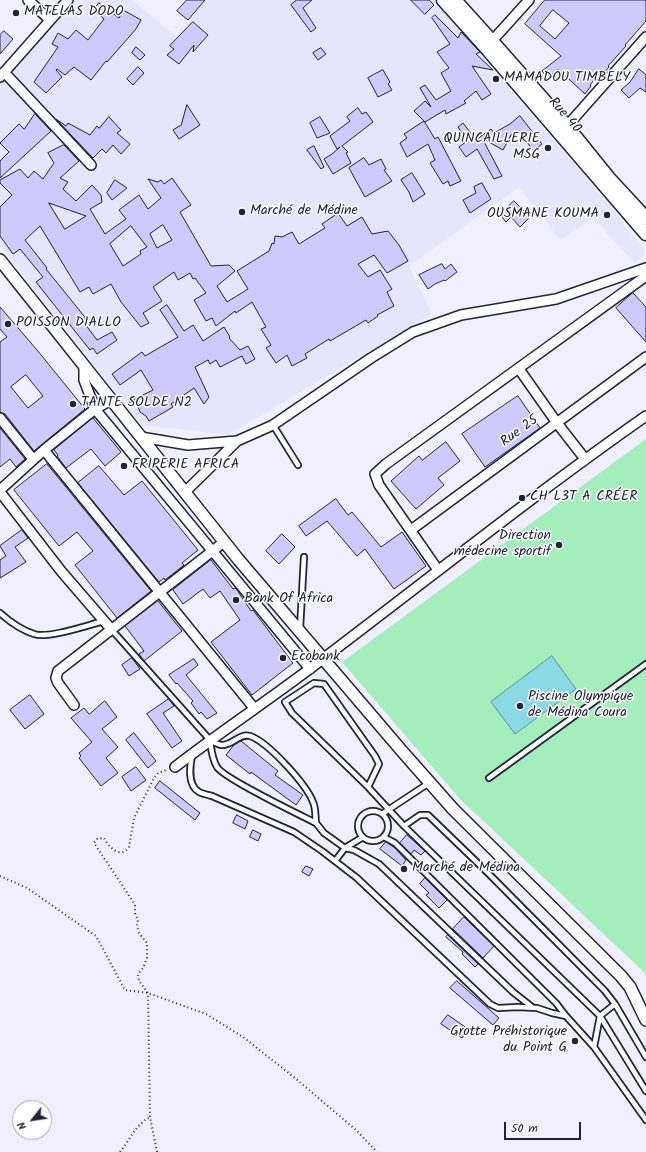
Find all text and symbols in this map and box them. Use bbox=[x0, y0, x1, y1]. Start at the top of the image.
place label: MATELAS DODO bbox=[24, 5, 124, 21]
marker: MATELAS DODO bbox=[11, 8, 21, 18]
place label: MAMADOU TIMBELY bbox=[504, 71, 630, 87]
marker: MAMADOU TIMBELY bbox=[491, 74, 501, 84]
street label: Rue 40 bbox=[544, 95, 584, 137]
place label: QUINCAILLERIE MSG bbox=[443, 132, 540, 164]
marker: QUINCAILLERIE MSG bbox=[543, 143, 553, 153]
place label: Marché de Médine bbox=[250, 204, 358, 220]
marker: Marché de Médine bbox=[237, 207, 247, 217]
place label: OUSMANE KOUMA bbox=[487, 207, 599, 223]
marker: OUSMANE KOUMA bbox=[602, 210, 612, 220]
place label: POISSON DIALLO bbox=[16, 316, 121, 332]
marker: POISSON DIALLO bbox=[3, 319, 13, 329]
place label: TANTE SOLDE N2 bbox=[81, 396, 192, 412]
marker: TANTE SOLDE N2 bbox=[68, 399, 78, 409]
street label: Rue 25 bbox=[498, 413, 542, 451]
place label: FRIPERIE AFRICA bbox=[132, 458, 239, 474]
marker: FRIPERIE AFRICA bbox=[119, 461, 129, 471]
place label: CH L3T A CRÉER bbox=[530, 490, 637, 506]
marker: CH L3T A CRÉER bbox=[517, 493, 527, 503]
place label: Direction médecine sportif bbox=[454, 529, 551, 562]
marker: Direction médecine sportif bbox=[554, 540, 564, 550]
place label: Bank Of Africa bbox=[244, 592, 333, 608]
marker: Bank Of Africa bbox=[231, 595, 241, 605]
place label: Ecobank bbox=[291, 650, 340, 666]
marker: Ecobank bbox=[278, 653, 288, 663]
place label: Piscine Olympique de Médina Coura bbox=[528, 690, 633, 722]
marker: Piscine Olympique de Médina Coura bbox=[515, 701, 525, 711]
place label: Marché de Médina bbox=[412, 861, 520, 877]
marker: Marché de Médina bbox=[399, 864, 409, 874]
place label: Grotte Préhistorique du Point G bbox=[450, 1025, 567, 1058]
marker: Grotte Préhistorique du Point G bbox=[570, 1036, 580, 1046]
north arrow bbox=[12, 1100, 52, 1140]
scale bar bbox=[506, 1114, 583, 1140]
text: N bbox=[13, 1118, 32, 1133]
text: 50 m bbox=[511, 1119, 538, 1138]

